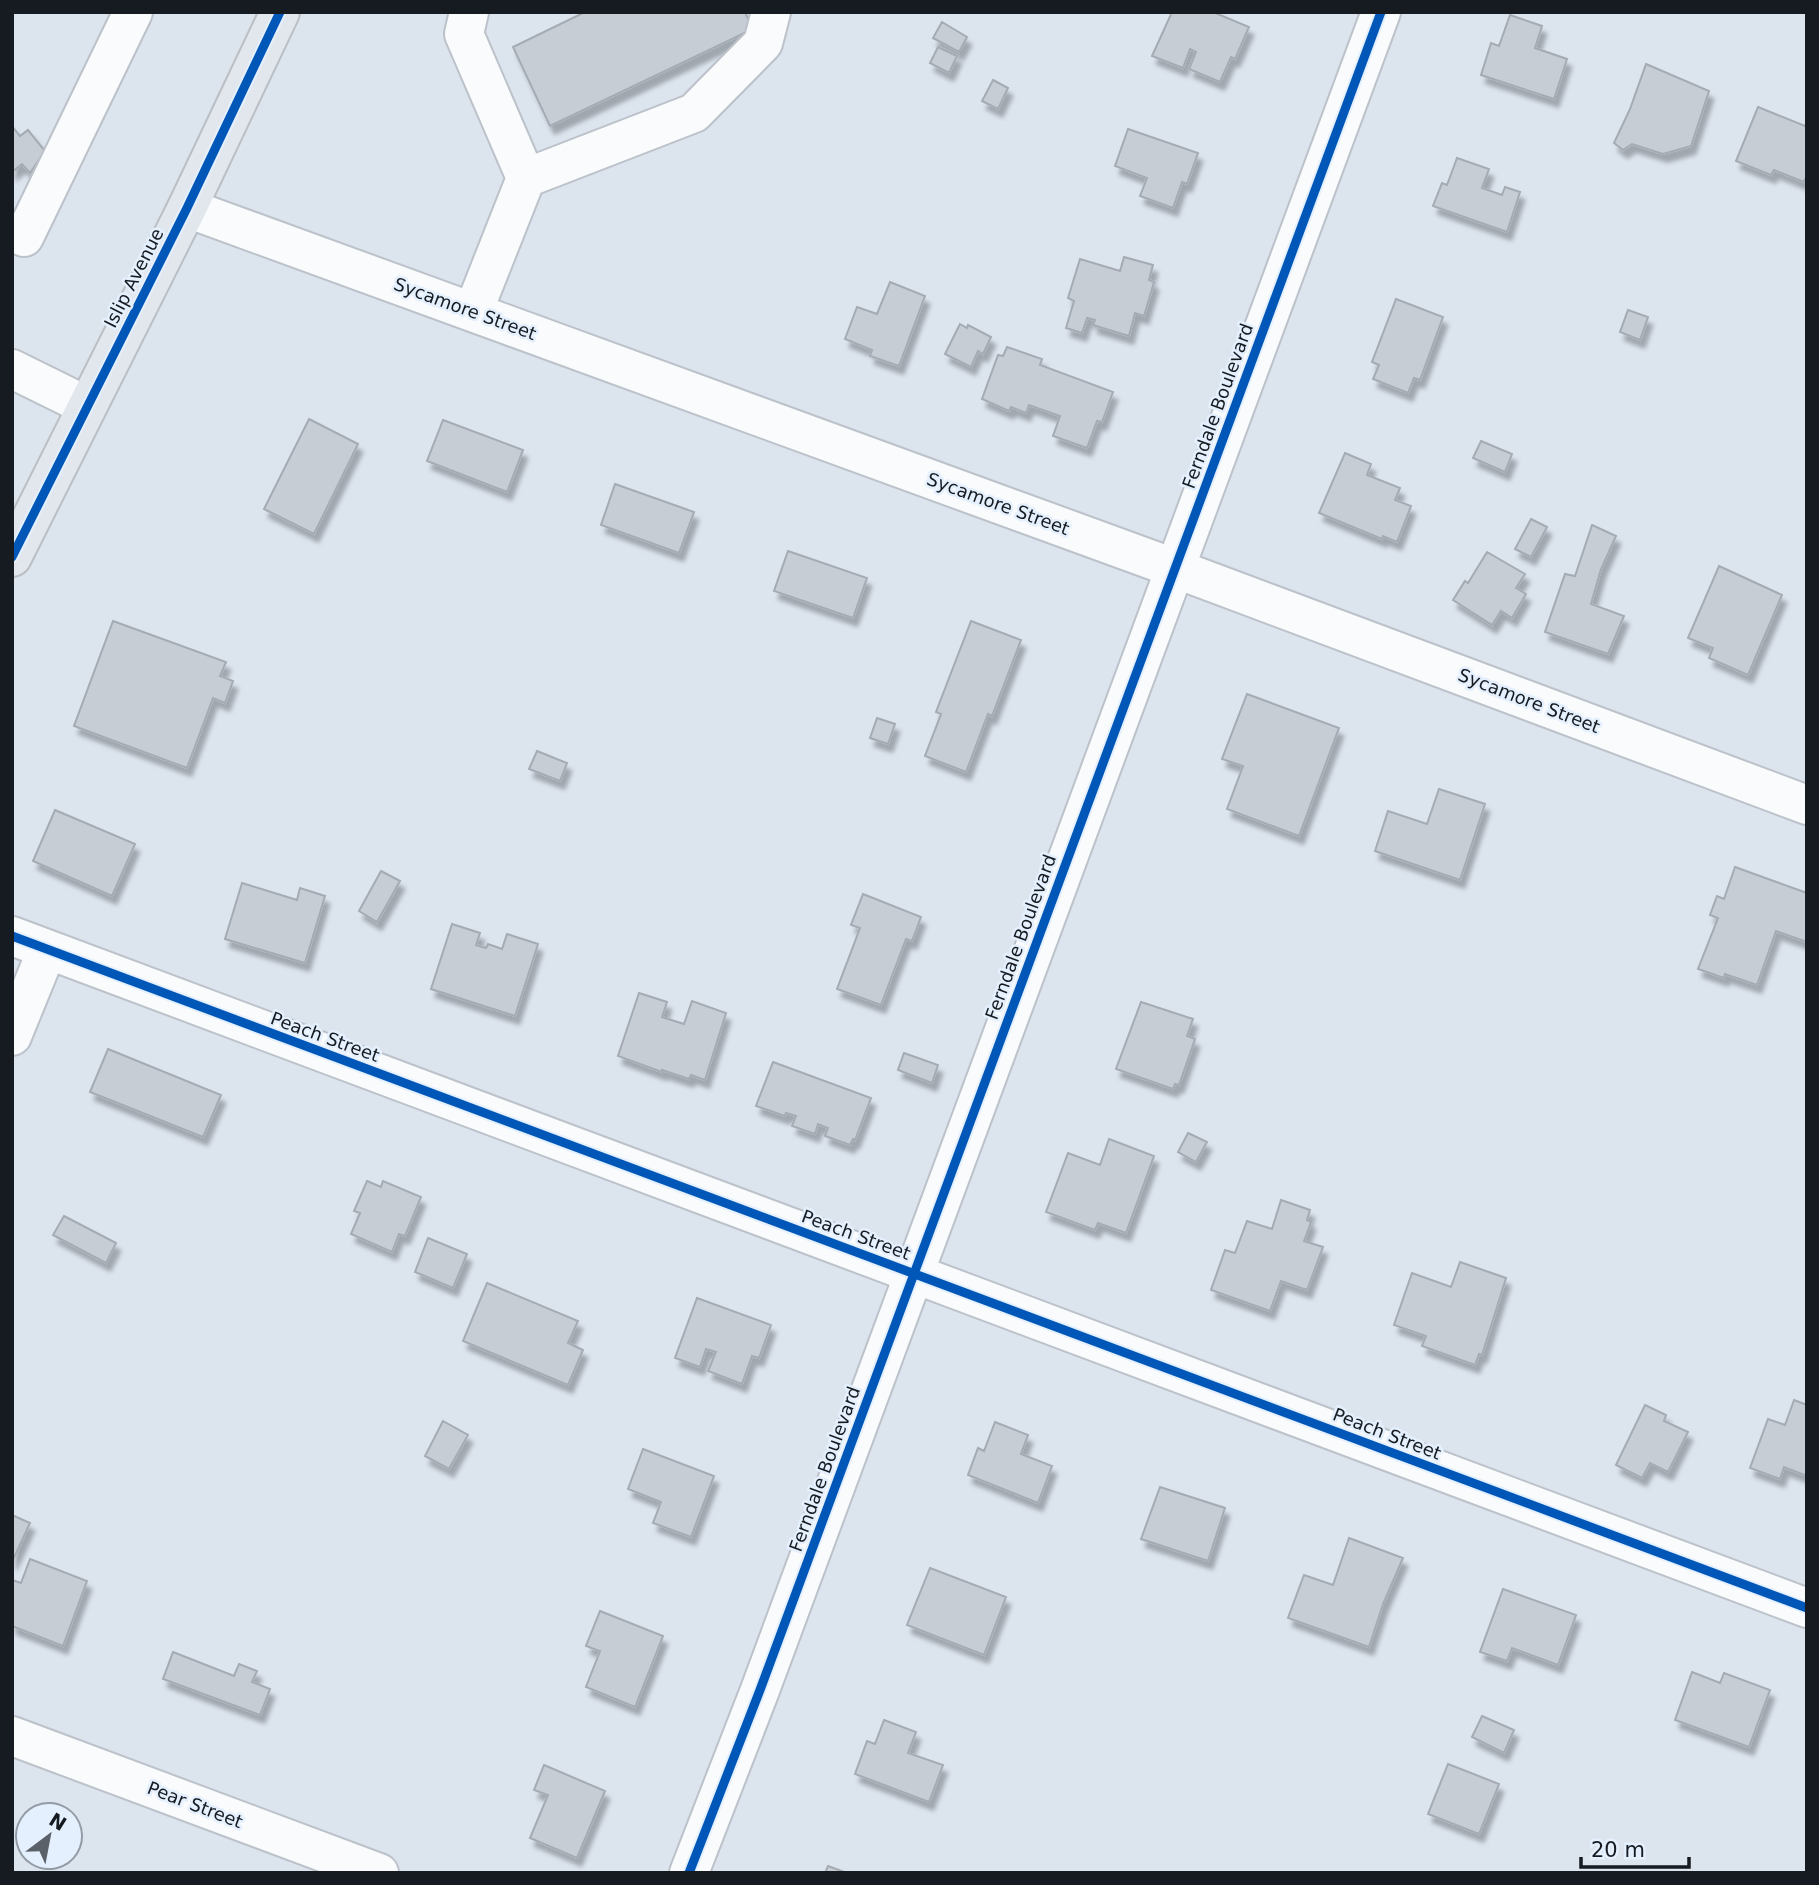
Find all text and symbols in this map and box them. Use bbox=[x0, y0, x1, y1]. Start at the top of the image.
street label: Islip Avenue bbox=[100, 225, 168, 331]
street label: Sycamore Street bbox=[391, 273, 539, 344]
street label: Ferndale Boulevard bbox=[1178, 320, 1257, 491]
street label: Sycamore Street bbox=[924, 468, 1072, 539]
street label: Sycamore Street bbox=[1455, 664, 1603, 737]
street label: Ferndale Boulevard bbox=[981, 851, 1060, 1022]
street label: Peach Street bbox=[268, 1007, 382, 1066]
street label: Peach Street bbox=[799, 1205, 913, 1264]
street label: Ferndale Boulevard bbox=[785, 1383, 864, 1554]
street label: Peach Street bbox=[1330, 1403, 1444, 1464]
street label: Pear Street bbox=[145, 1777, 246, 1832]
north arrow bbox=[14, 1801, 84, 1871]
text: N bbox=[45, 1808, 71, 1835]
scale bar bbox=[1581, 1826, 1689, 1870]
text: 20 m bbox=[1591, 1838, 1645, 1862]

